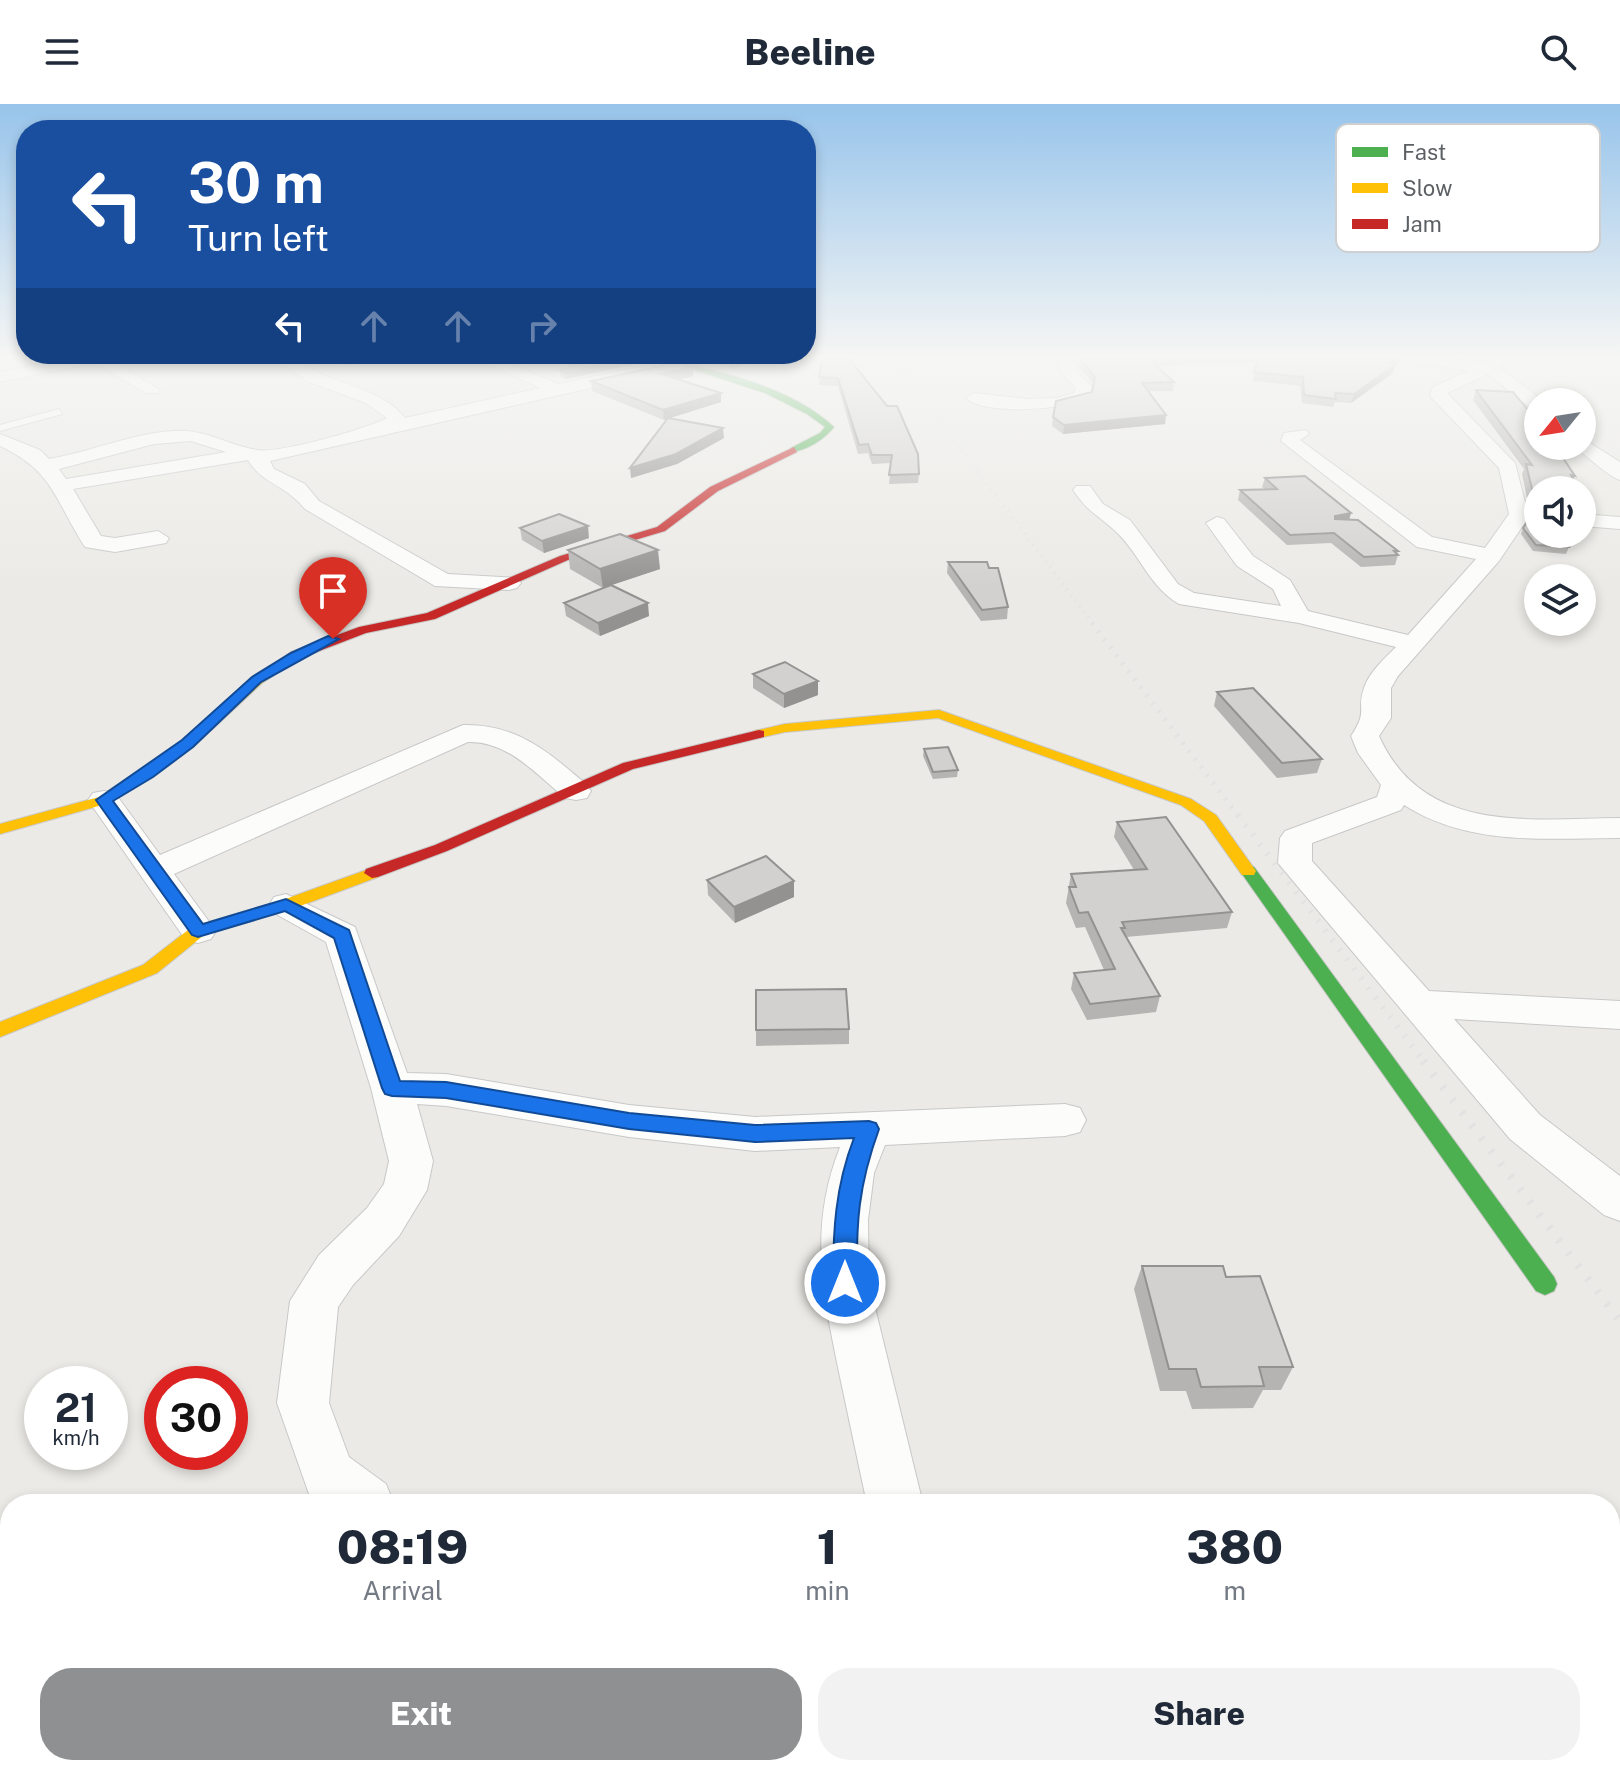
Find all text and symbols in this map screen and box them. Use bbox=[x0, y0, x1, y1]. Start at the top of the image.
icon: menu bbox=[40, 30, 84, 74]
icon: search bbox=[1536, 30, 1580, 74]
text: Beeline bbox=[744, 31, 876, 73]
legend bbox=[1336, 124, 1600, 252]
text: Fast bbox=[1402, 139, 1446, 165]
text: 30 m bbox=[188, 150, 324, 216]
icon: left bbox=[56, 152, 160, 256]
text: Slow bbox=[1402, 175, 1452, 201]
text: Jam bbox=[1402, 211, 1442, 237]
text: Turn left bbox=[188, 217, 329, 259]
icon: left bbox=[268, 304, 312, 348]
icon: ahead bbox=[352, 304, 396, 348]
icon: ahead bbox=[436, 304, 480, 348]
icon: right bbox=[520, 304, 564, 348]
north arrow bbox=[1524, 388, 1596, 460]
map controls bbox=[1524, 388, 1596, 636]
button: sound bbox=[1524, 476, 1596, 548]
pin bbox=[299, 557, 367, 639]
button: layers bbox=[1524, 564, 1596, 636]
icon: arrive bbox=[311, 569, 355, 613]
position arrow bbox=[803, 1241, 887, 1325]
speed limit sign: 30 bbox=[144, 1366, 248, 1470]
text: 21 bbox=[55, 1384, 97, 1431]
text: km/h bbox=[52, 1426, 100, 1450]
text: 08:19 bbox=[337, 1518, 468, 1575]
text: 1 bbox=[817, 1518, 838, 1575]
text: 380 bbox=[1186, 1518, 1283, 1575]
text: Arrival bbox=[363, 1575, 443, 1606]
text: min bbox=[805, 1575, 849, 1606]
text: m bbox=[1223, 1575, 1246, 1606]
button: Exit bbox=[40, 1668, 802, 1760]
button: Share bbox=[818, 1668, 1580, 1760]

